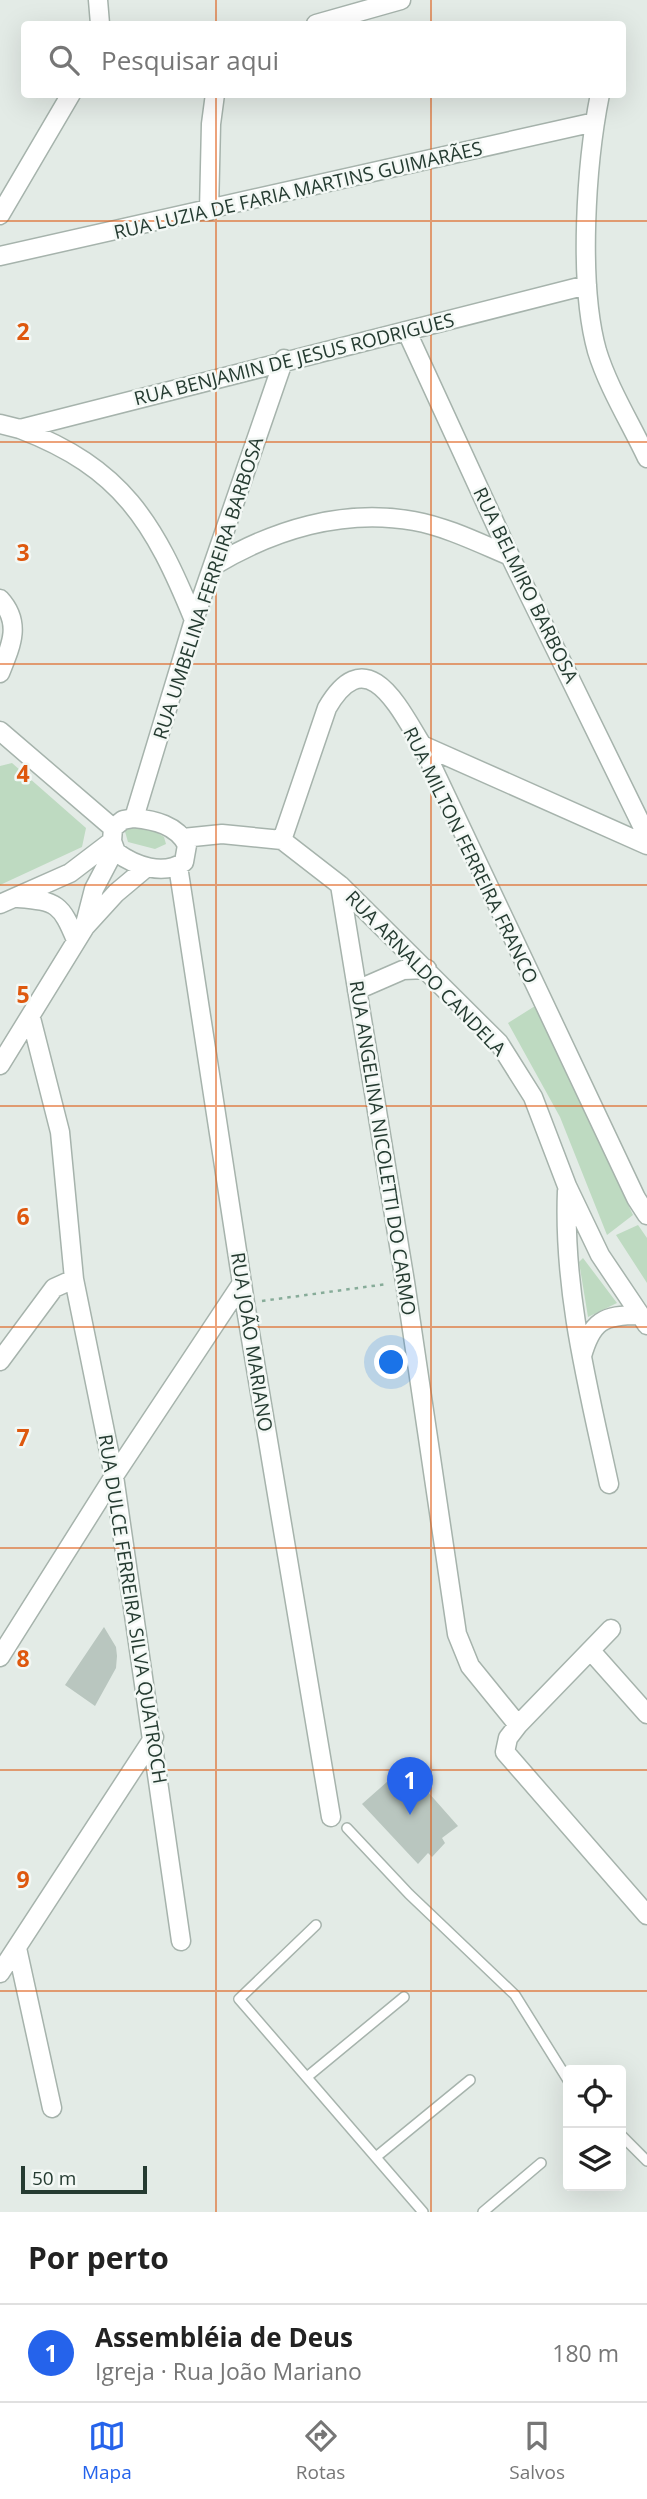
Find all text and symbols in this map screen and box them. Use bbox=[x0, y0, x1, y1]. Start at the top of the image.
search box bbox=[21, 21, 626, 98]
icon: search bbox=[45, 41, 83, 79]
text: Pesquisar aqui bbox=[101, 42, 279, 78]
street label: RUA LUZIA DE FARIA MARTINS GUIMARÃES bbox=[111, 135, 485, 245]
street label: RUA BENJAMIN DE JESUS RODRIGUES bbox=[131, 307, 457, 411]
text: 2 bbox=[16, 315, 30, 347]
street label: RUA UMBELINA FERREIRA BARBOSA bbox=[147, 433, 269, 743]
street label: RUA BELMIRO BARBOSA bbox=[467, 483, 585, 687]
text: 3 bbox=[16, 536, 30, 568]
street label: RUA MILTON FERREIRA FRANCO bbox=[397, 722, 545, 988]
text: 4 bbox=[16, 757, 30, 789]
street label: RUA ARNALDO CANDELA bbox=[340, 885, 512, 1061]
text: 5 bbox=[16, 978, 30, 1010]
street label: RUA ANGELINA NICOLETTI DO CARMO bbox=[344, 979, 422, 1317]
text: 6 bbox=[16, 1200, 30, 1232]
street label: RUA JOÃO MARIANO bbox=[225, 1250, 279, 1434]
your location bbox=[374, 1345, 408, 1379]
text: 7 bbox=[16, 1421, 30, 1453]
street label: RUA DULCE FERREIRA SILVA QUATROCH bbox=[93, 1432, 173, 1786]
text: 8 bbox=[16, 1642, 30, 1674]
pin: 1 bbox=[387, 1757, 433, 1815]
text: 9 bbox=[16, 1863, 30, 1895]
map controls bbox=[563, 2065, 626, 2191]
button: locate bbox=[563, 2065, 626, 2128]
button: layers bbox=[563, 2128, 626, 2191]
scale bar bbox=[21, 2163, 147, 2195]
text: 50 m bbox=[32, 2165, 76, 2191]
text: Por perto bbox=[28, 2237, 169, 2278]
text: Assembléia de Deus bbox=[95, 2319, 353, 2355]
text: 1 bbox=[44, 2337, 58, 2369]
text: 180 m bbox=[552, 2337, 619, 2369]
text: Igreja · Rua João Mariano bbox=[95, 2355, 362, 2387]
tab: Mapa bbox=[82, 2417, 132, 2485]
tab: Rotas bbox=[296, 2417, 345, 2485]
tab: Salvos bbox=[509, 2417, 565, 2485]

